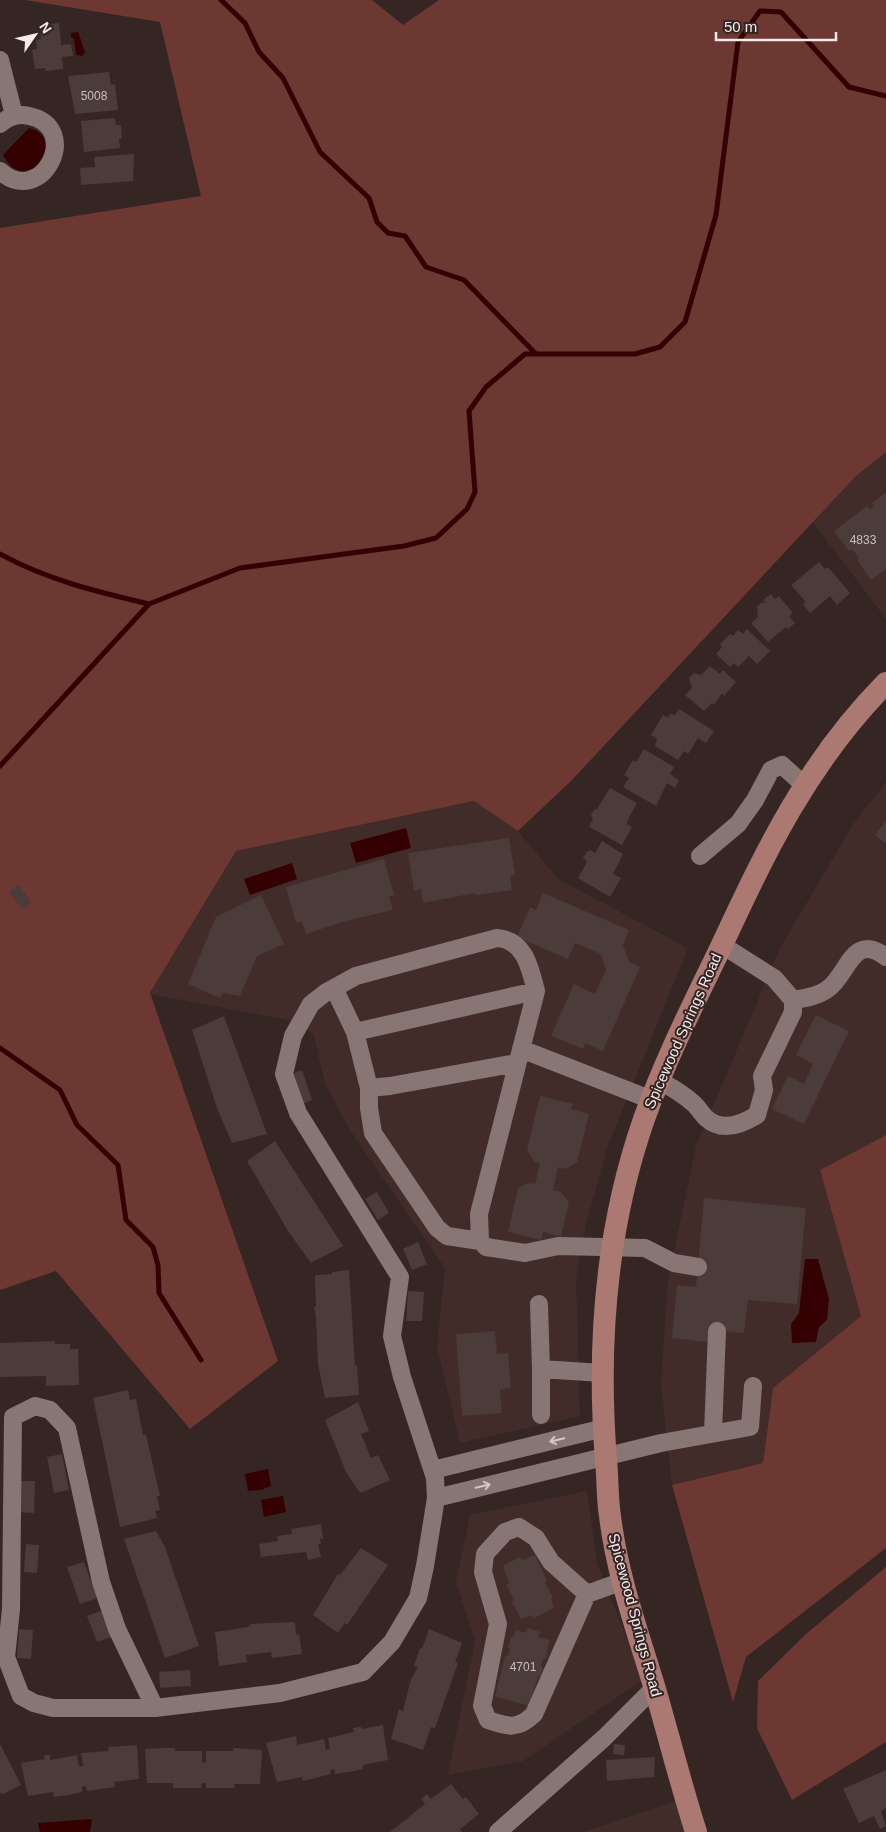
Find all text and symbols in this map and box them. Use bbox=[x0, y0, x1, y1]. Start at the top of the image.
north arrow bbox=[10, 10, 60, 60]
scale bar bbox=[716, 10, 836, 42]
text: 50 m bbox=[724, 18, 757, 35]
text: N bbox=[36, 19, 55, 36]
house number: 5008 bbox=[81, 89, 108, 103]
house number: 4833 bbox=[850, 533, 877, 547]
street label: Spicewood Springs Road bbox=[641, 950, 725, 1111]
one-way arrow bbox=[549, 1436, 565, 1445]
one-way arrow bbox=[475, 1481, 491, 1490]
street label: Spicewood Springs Road bbox=[605, 1531, 665, 1698]
house number: 4701 bbox=[510, 1660, 537, 1674]

